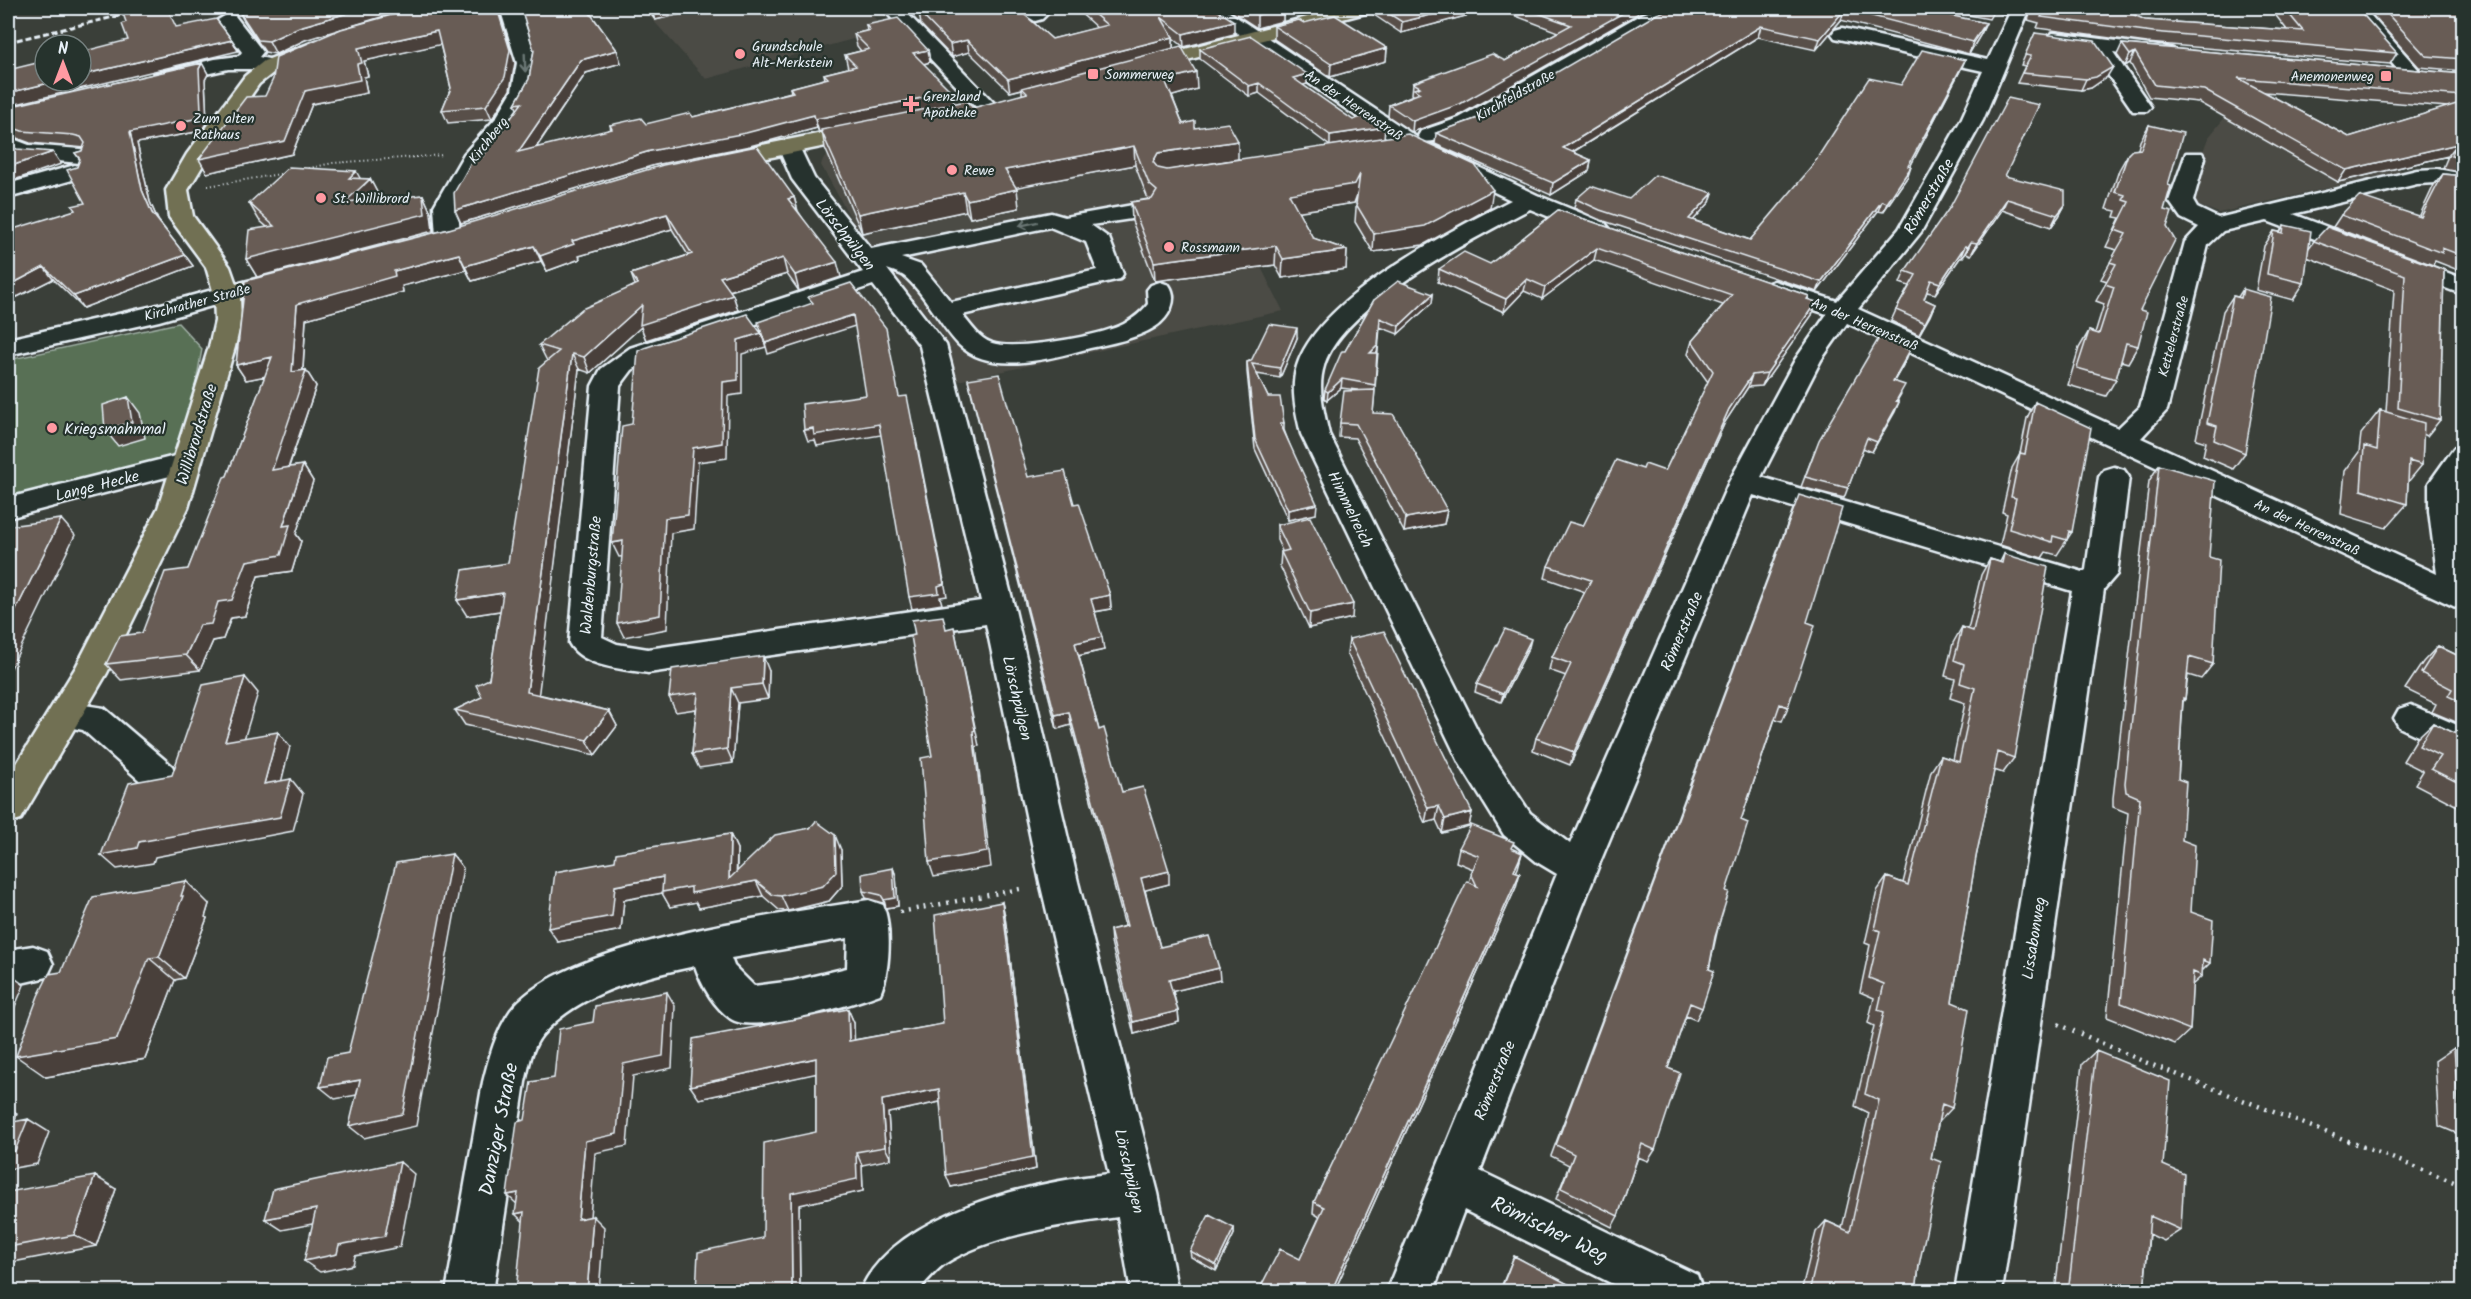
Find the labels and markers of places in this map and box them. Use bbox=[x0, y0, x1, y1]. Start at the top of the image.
place label: Grundschule Alt-Merkstein bbox=[752, 36, 833, 74]
marker: Grundschule Alt-Merkstein bbox=[733, 47, 747, 61]
place label: Sommerweg bbox=[1105, 64, 1174, 86]
place label: Anemonenweg bbox=[2291, 66, 2374, 88]
marker: Sommerweg bbox=[1086, 67, 1100, 81]
marker: Anemonenweg bbox=[2379, 69, 2393, 83]
place label: Grenzland Apotheke bbox=[923, 86, 982, 124]
marker: Grenzland Apotheke bbox=[904, 97, 918, 111]
place label: Zum alten Rathaus bbox=[193, 108, 254, 146]
marker: Zum alten Rathaus bbox=[174, 119, 188, 133]
place label: Rewe bbox=[964, 160, 995, 182]
marker: Rewe bbox=[945, 163, 959, 177]
place label: St. Willibrord bbox=[333, 188, 410, 210]
marker: St. Willibrord bbox=[314, 191, 328, 205]
place label: Rossmann bbox=[1181, 237, 1240, 259]
marker: Rossmann bbox=[1162, 240, 1176, 254]
place label: Kriegsmahnmal bbox=[64, 417, 166, 442]
marker: Kriegsmahnmal bbox=[45, 421, 59, 435]

